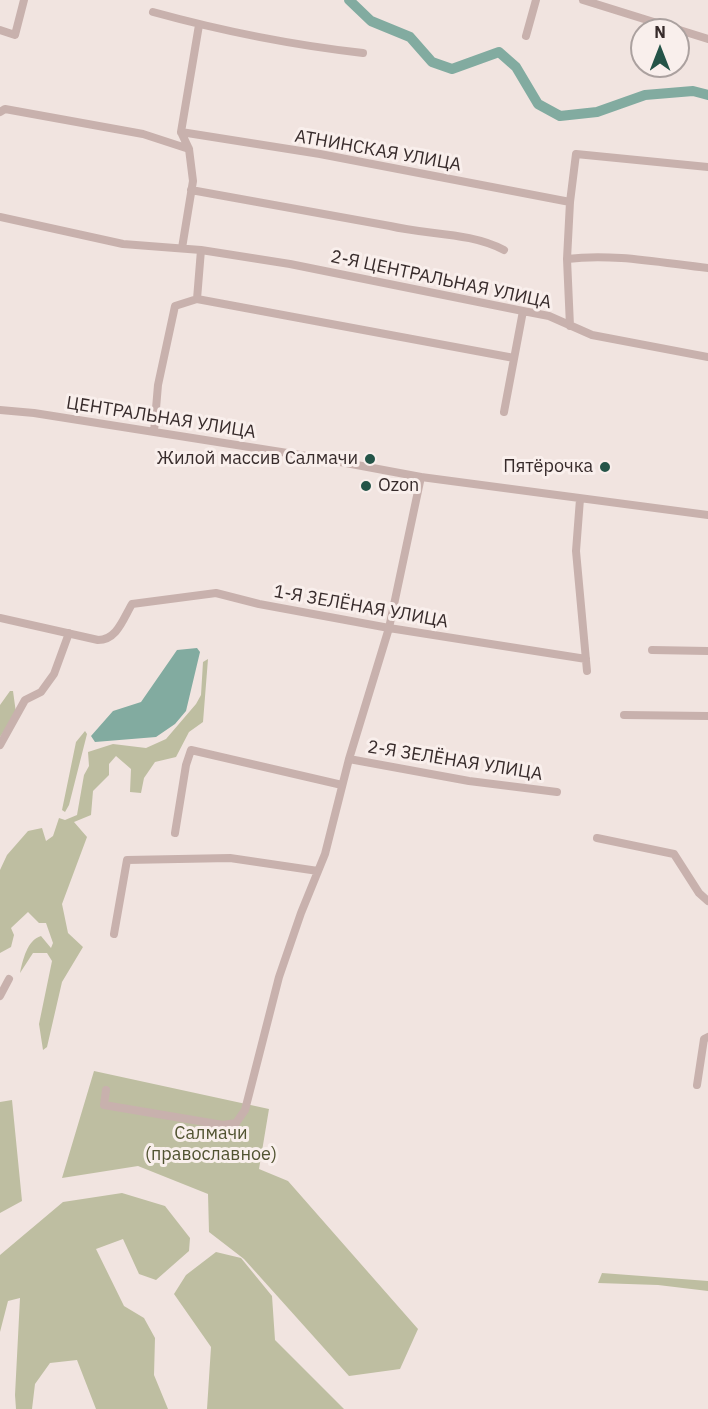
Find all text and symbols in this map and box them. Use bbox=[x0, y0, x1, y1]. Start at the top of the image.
north arrow bbox=[630, 18, 690, 78]
text: N bbox=[654, 22, 666, 42]
street label: АТНИНСКАЯ УЛИЦА bbox=[293, 126, 463, 176]
street label: 2-Я ЦЕНТРАЛЬНАЯ УЛИЦА bbox=[329, 246, 553, 314]
street label: ЦЕНТРАЛЬНАЯ УЛИЦА bbox=[65, 392, 257, 444]
place label: Жилой массив Салмачи bbox=[157, 448, 358, 470]
marker: Жилой массив Салмачи bbox=[363, 452, 377, 466]
place label: Пятёрочка bbox=[503, 456, 593, 478]
marker: Пятёрочка bbox=[598, 460, 612, 474]
place label: Ozon bbox=[378, 475, 419, 497]
marker: Ozon bbox=[359, 479, 373, 493]
street label: 1-Я ЗЕЛЁНАЯ УЛИЦА bbox=[272, 581, 450, 633]
street label: 2-Я ЗЕЛЁНАЯ УЛИЦА bbox=[366, 736, 544, 786]
park label: Салмачи (православное) bbox=[145, 1123, 277, 1166]

